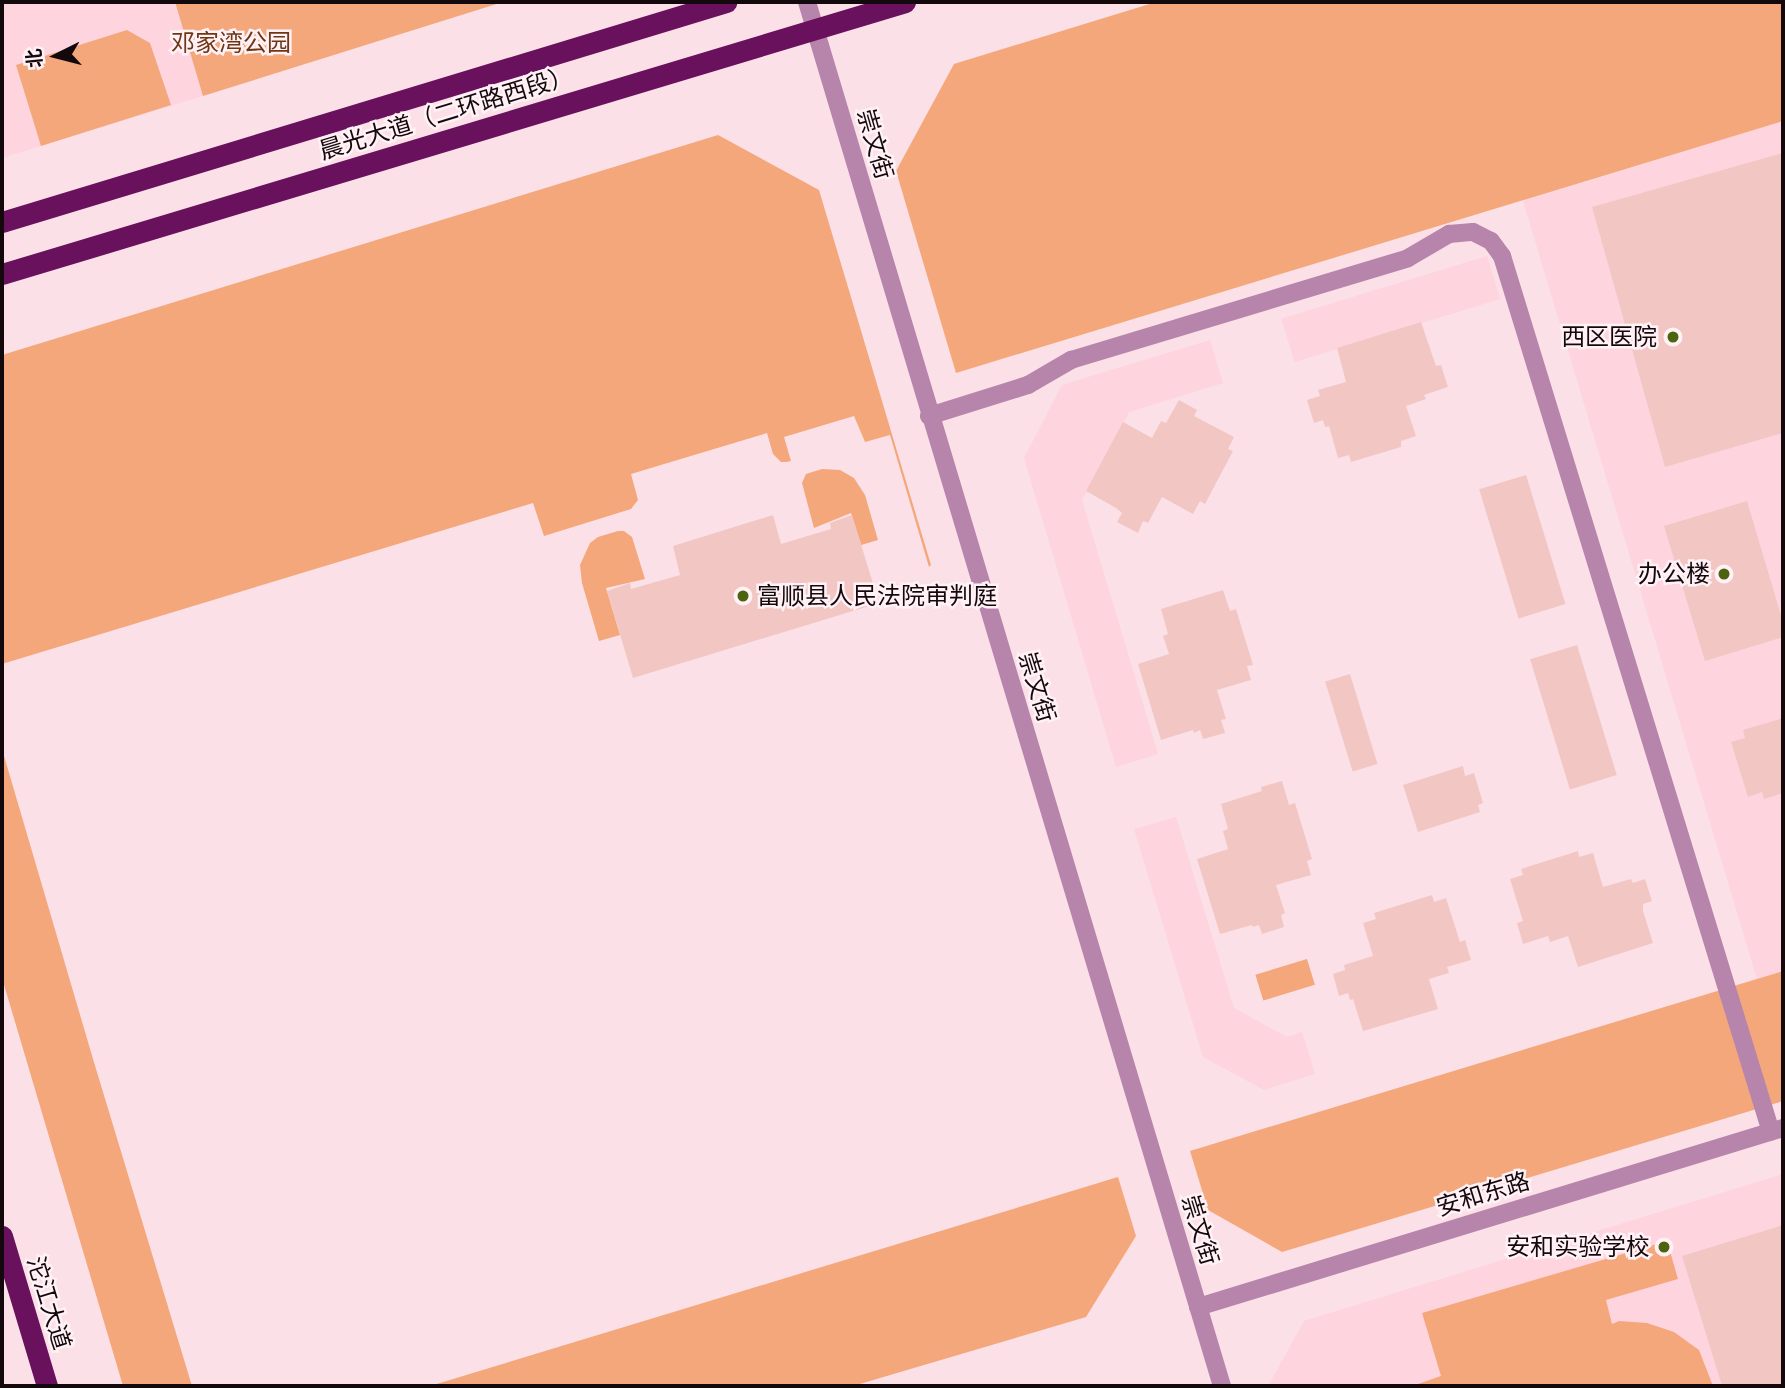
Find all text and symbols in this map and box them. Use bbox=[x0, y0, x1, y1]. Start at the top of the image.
north arrow bbox=[21, 21, 91, 91]
park label: 邓家湾公园 bbox=[171, 29, 291, 57]
text: 北 bbox=[20, 47, 49, 69]
street label: 晨光大道（二环路西段） bbox=[316, 61, 576, 165]
street label: 崇文街 bbox=[851, 105, 899, 183]
place label: 西区医院 bbox=[1561, 323, 1657, 351]
marker: 西区医院 bbox=[1663, 327, 1683, 347]
place label: 办公楼 bbox=[1638, 560, 1710, 588]
marker: 办公楼 bbox=[1716, 566, 1732, 582]
place label: 富顺县人民法院审判庭 bbox=[757, 582, 997, 610]
marker: 富顺县人民法院审判庭 bbox=[735, 588, 751, 604]
street label: 崇文街 bbox=[1013, 648, 1061, 726]
street label: 安和东路 bbox=[1433, 1166, 1533, 1222]
street label: 崇文街 bbox=[1176, 1191, 1224, 1269]
place label: 安和实验学校 bbox=[1506, 1233, 1650, 1261]
marker: 安和实验学校 bbox=[1656, 1239, 1672, 1255]
street label: 沱江大道 bbox=[21, 1253, 77, 1353]

